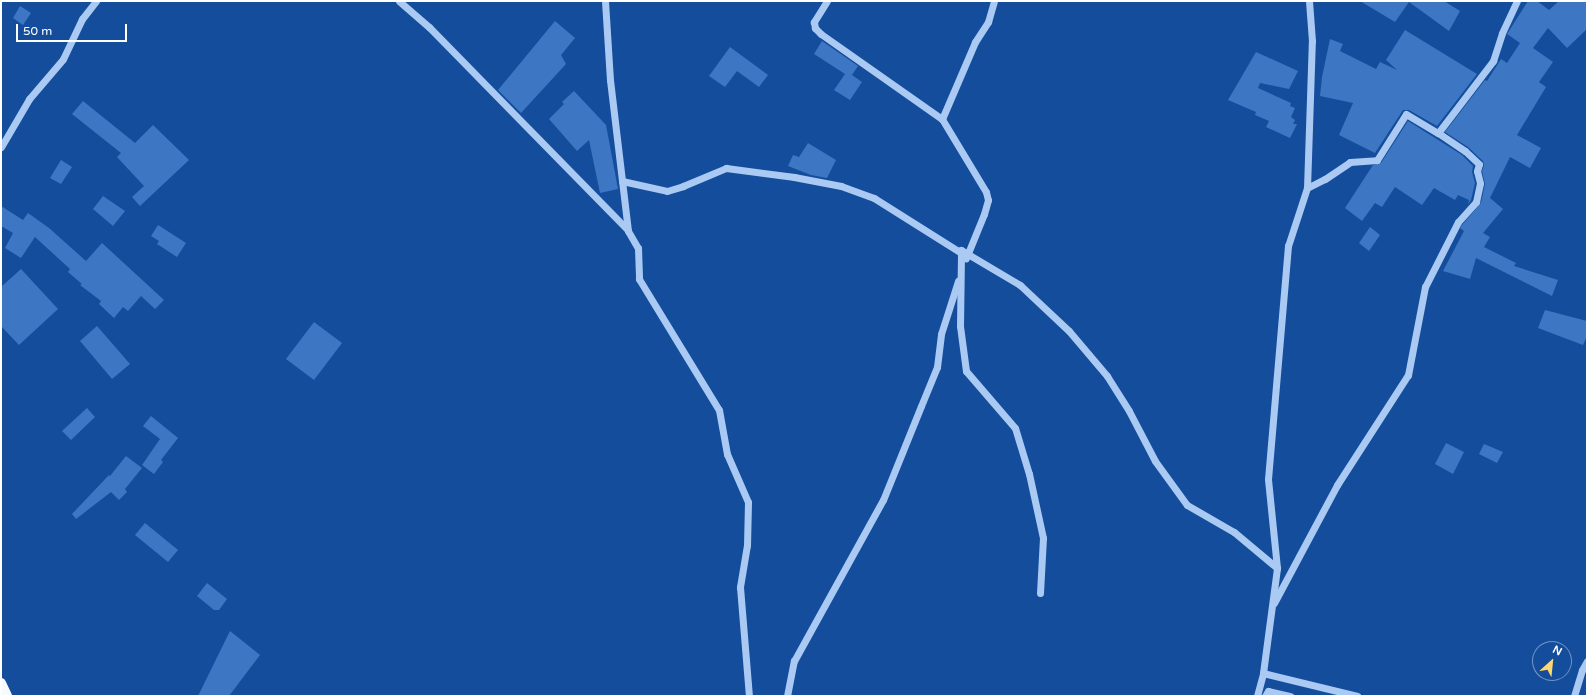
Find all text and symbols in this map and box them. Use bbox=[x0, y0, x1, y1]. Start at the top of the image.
scale bar bbox=[18, 16, 129, 42]
text: 50 m bbox=[23, 24, 52, 38]
north arrow bbox=[1532, 641, 1572, 681]
text: N bbox=[1550, 643, 1564, 659]

